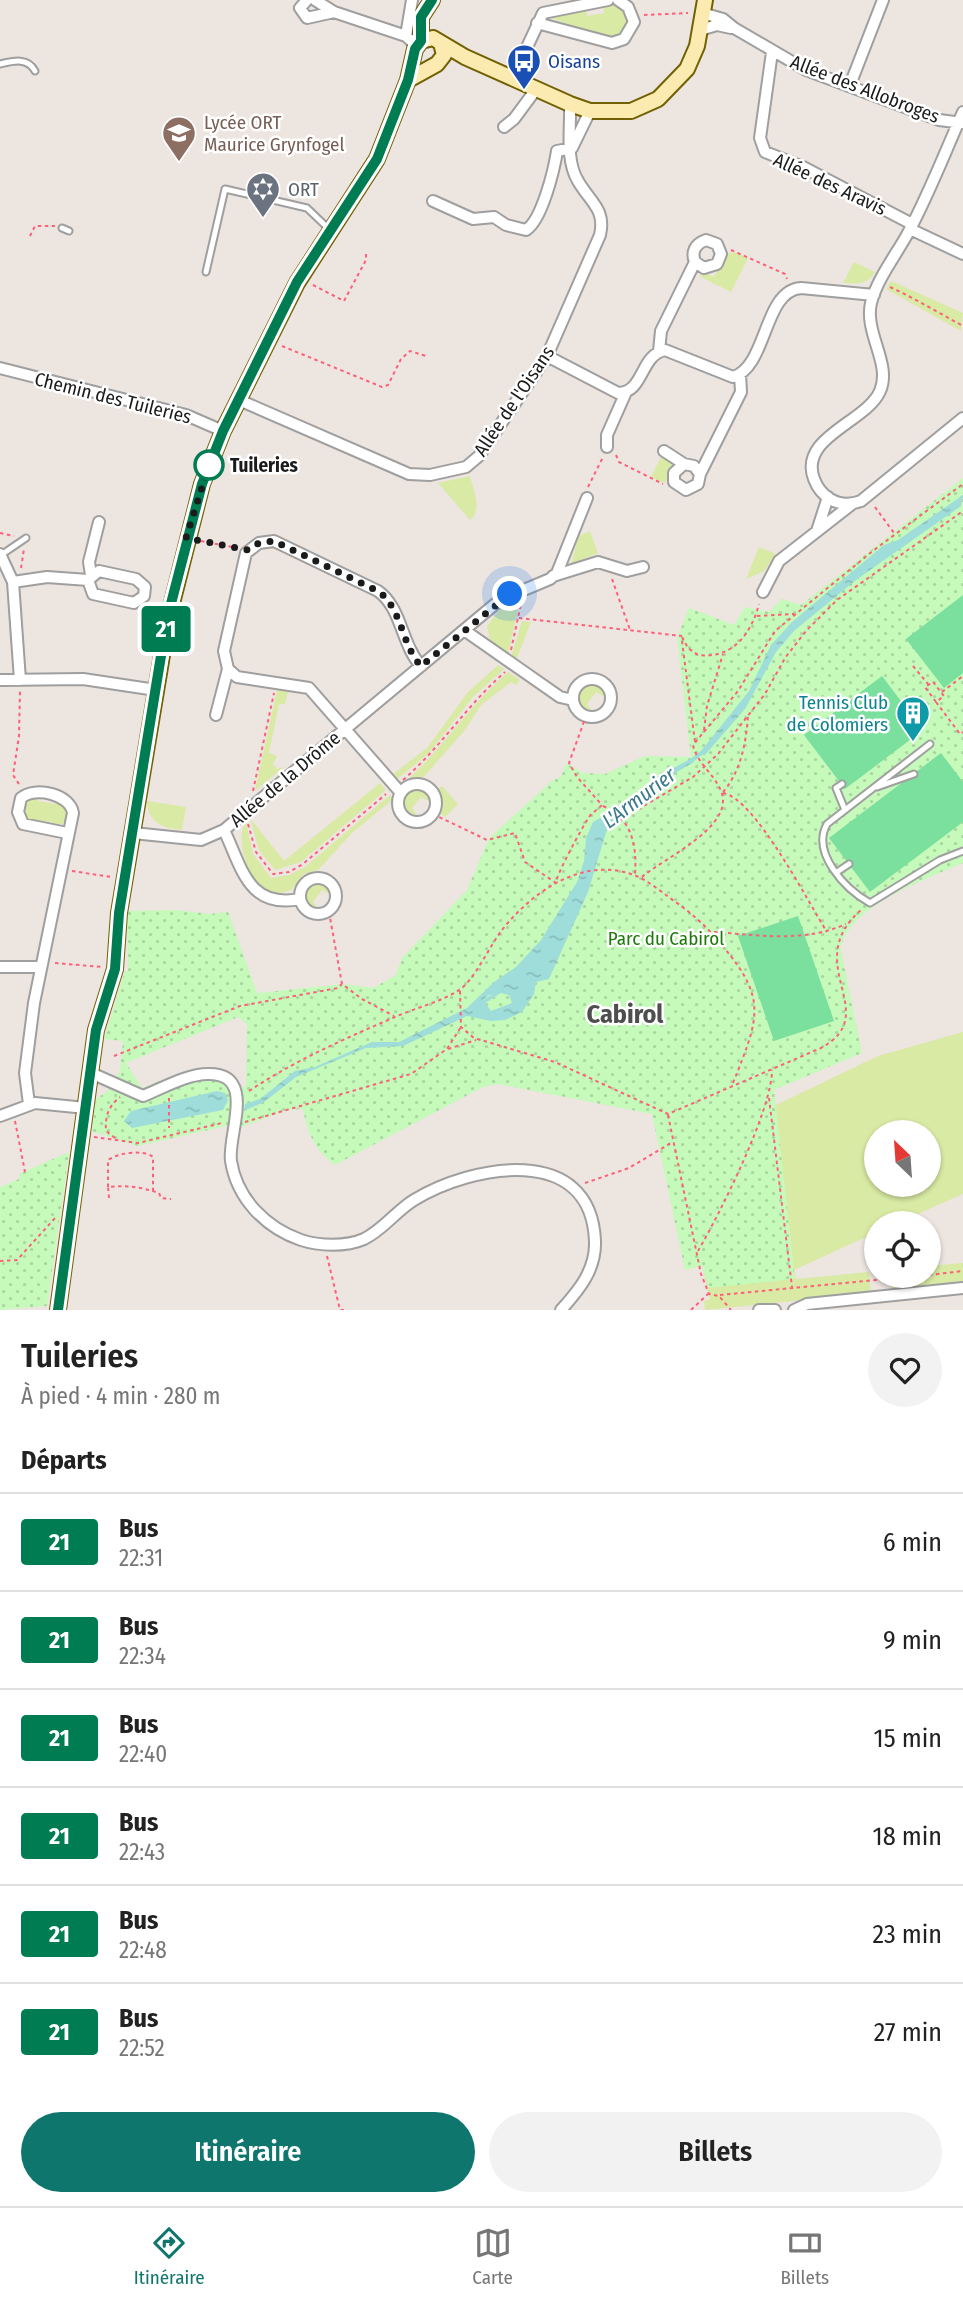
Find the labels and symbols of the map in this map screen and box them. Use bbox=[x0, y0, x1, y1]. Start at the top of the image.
bus stop icon: Oisans bbox=[505, 42, 543, 91]
place label: Oisans bbox=[548, 50, 600, 73]
street label: Allée des Allobroges bbox=[787, 50, 943, 128]
place label: Lycée ORT Maurice Grynfogel bbox=[204, 111, 344, 156]
school or university icon: Lycée ORT Maurice Grynfogel bbox=[160, 114, 198, 163]
street label: Allée des Aravis bbox=[770, 148, 890, 220]
synagogue icon: ORT bbox=[244, 170, 282, 219]
place label: ORT bbox=[288, 178, 319, 201]
street label: Allée de l'Oisans bbox=[469, 342, 559, 460]
street label: Chemin des Tuileries bbox=[32, 367, 194, 429]
marker: Tuileries bbox=[194, 450, 224, 480]
place label: Tuileries bbox=[230, 454, 299, 477]
your location bbox=[492, 576, 527, 611]
line badge: 21 bbox=[134, 606, 198, 652]
place label: Tennis Club de Colomiers bbox=[787, 691, 888, 736]
building icon: Tennis Club de Colomiers bbox=[894, 694, 932, 743]
street label: Allée de la Drôme bbox=[225, 726, 345, 832]
water label: L'Armurier bbox=[597, 761, 682, 834]
park label: Parc du Cabirol bbox=[608, 927, 724, 950]
district label: Cabirol bbox=[587, 999, 664, 1030]
north arrow bbox=[864, 1120, 942, 1197]

